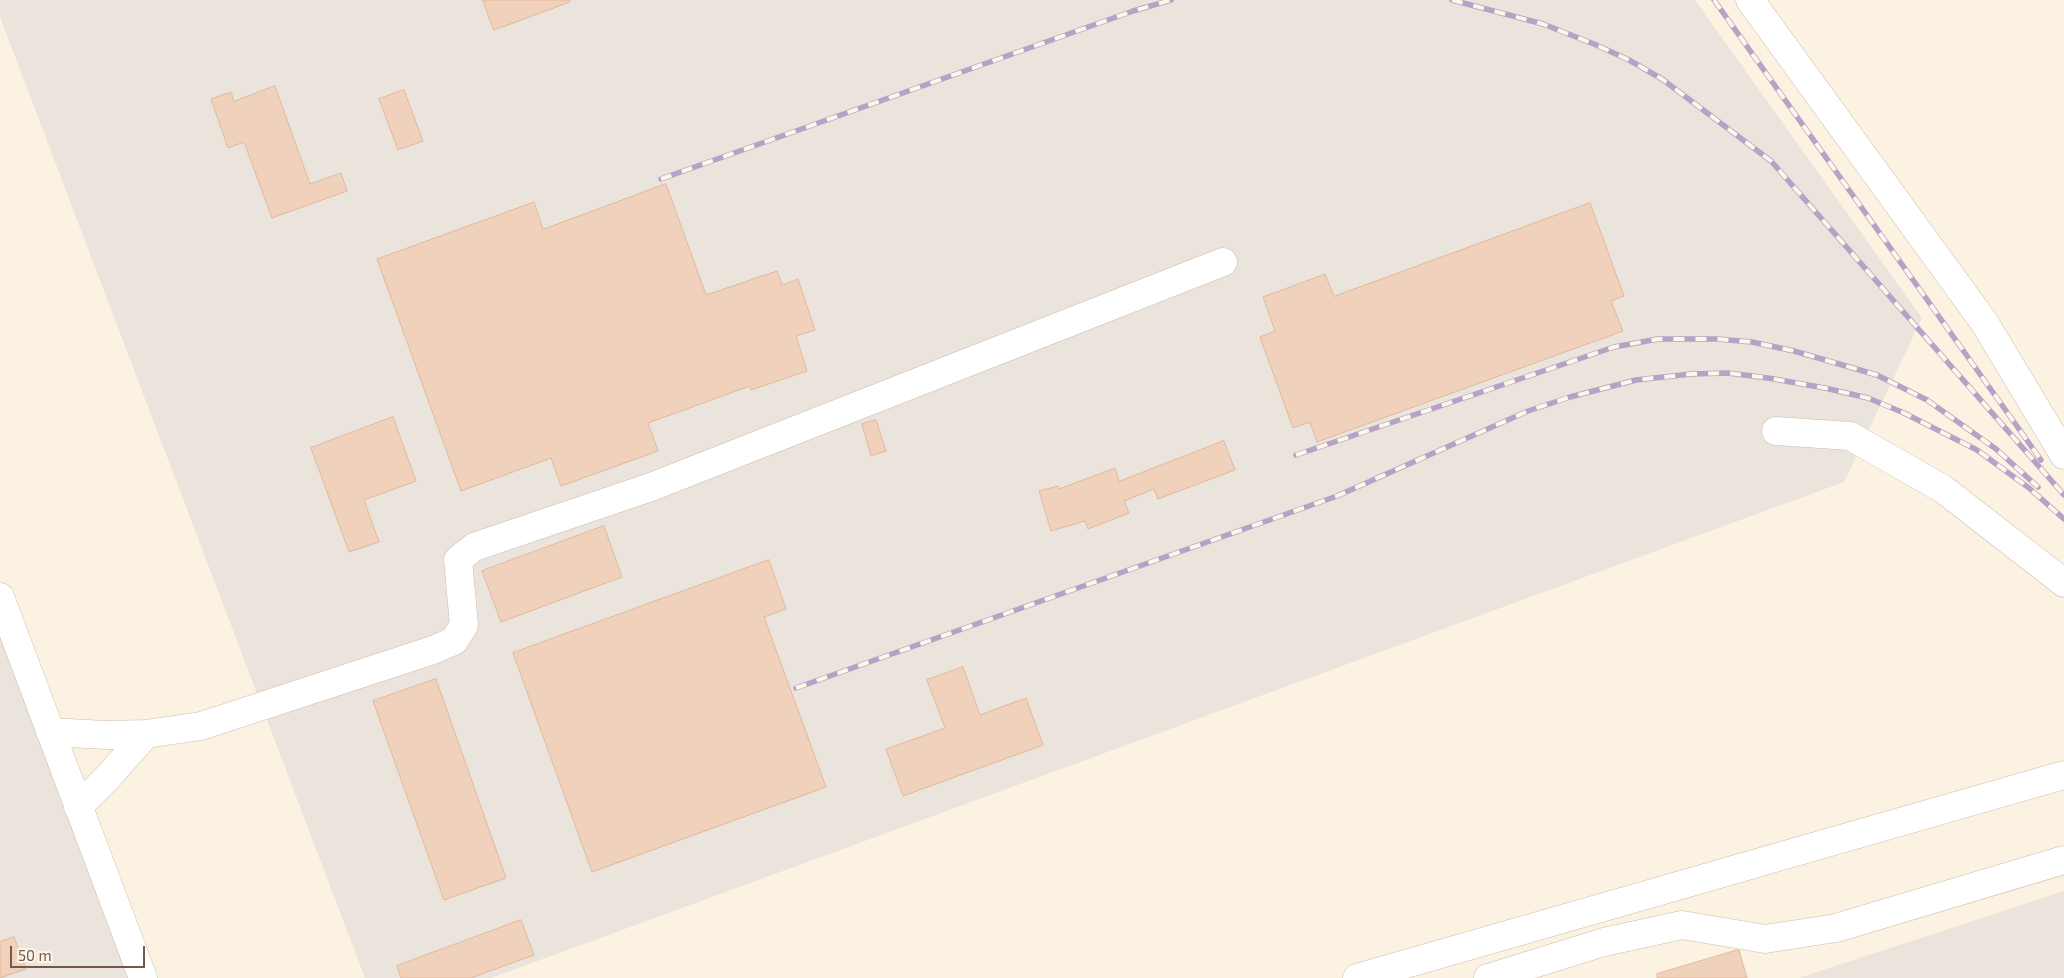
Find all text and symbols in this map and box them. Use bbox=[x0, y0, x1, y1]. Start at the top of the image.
scale bar bbox=[12, 936, 148, 968]
text: 50 m bbox=[18, 946, 52, 964]

